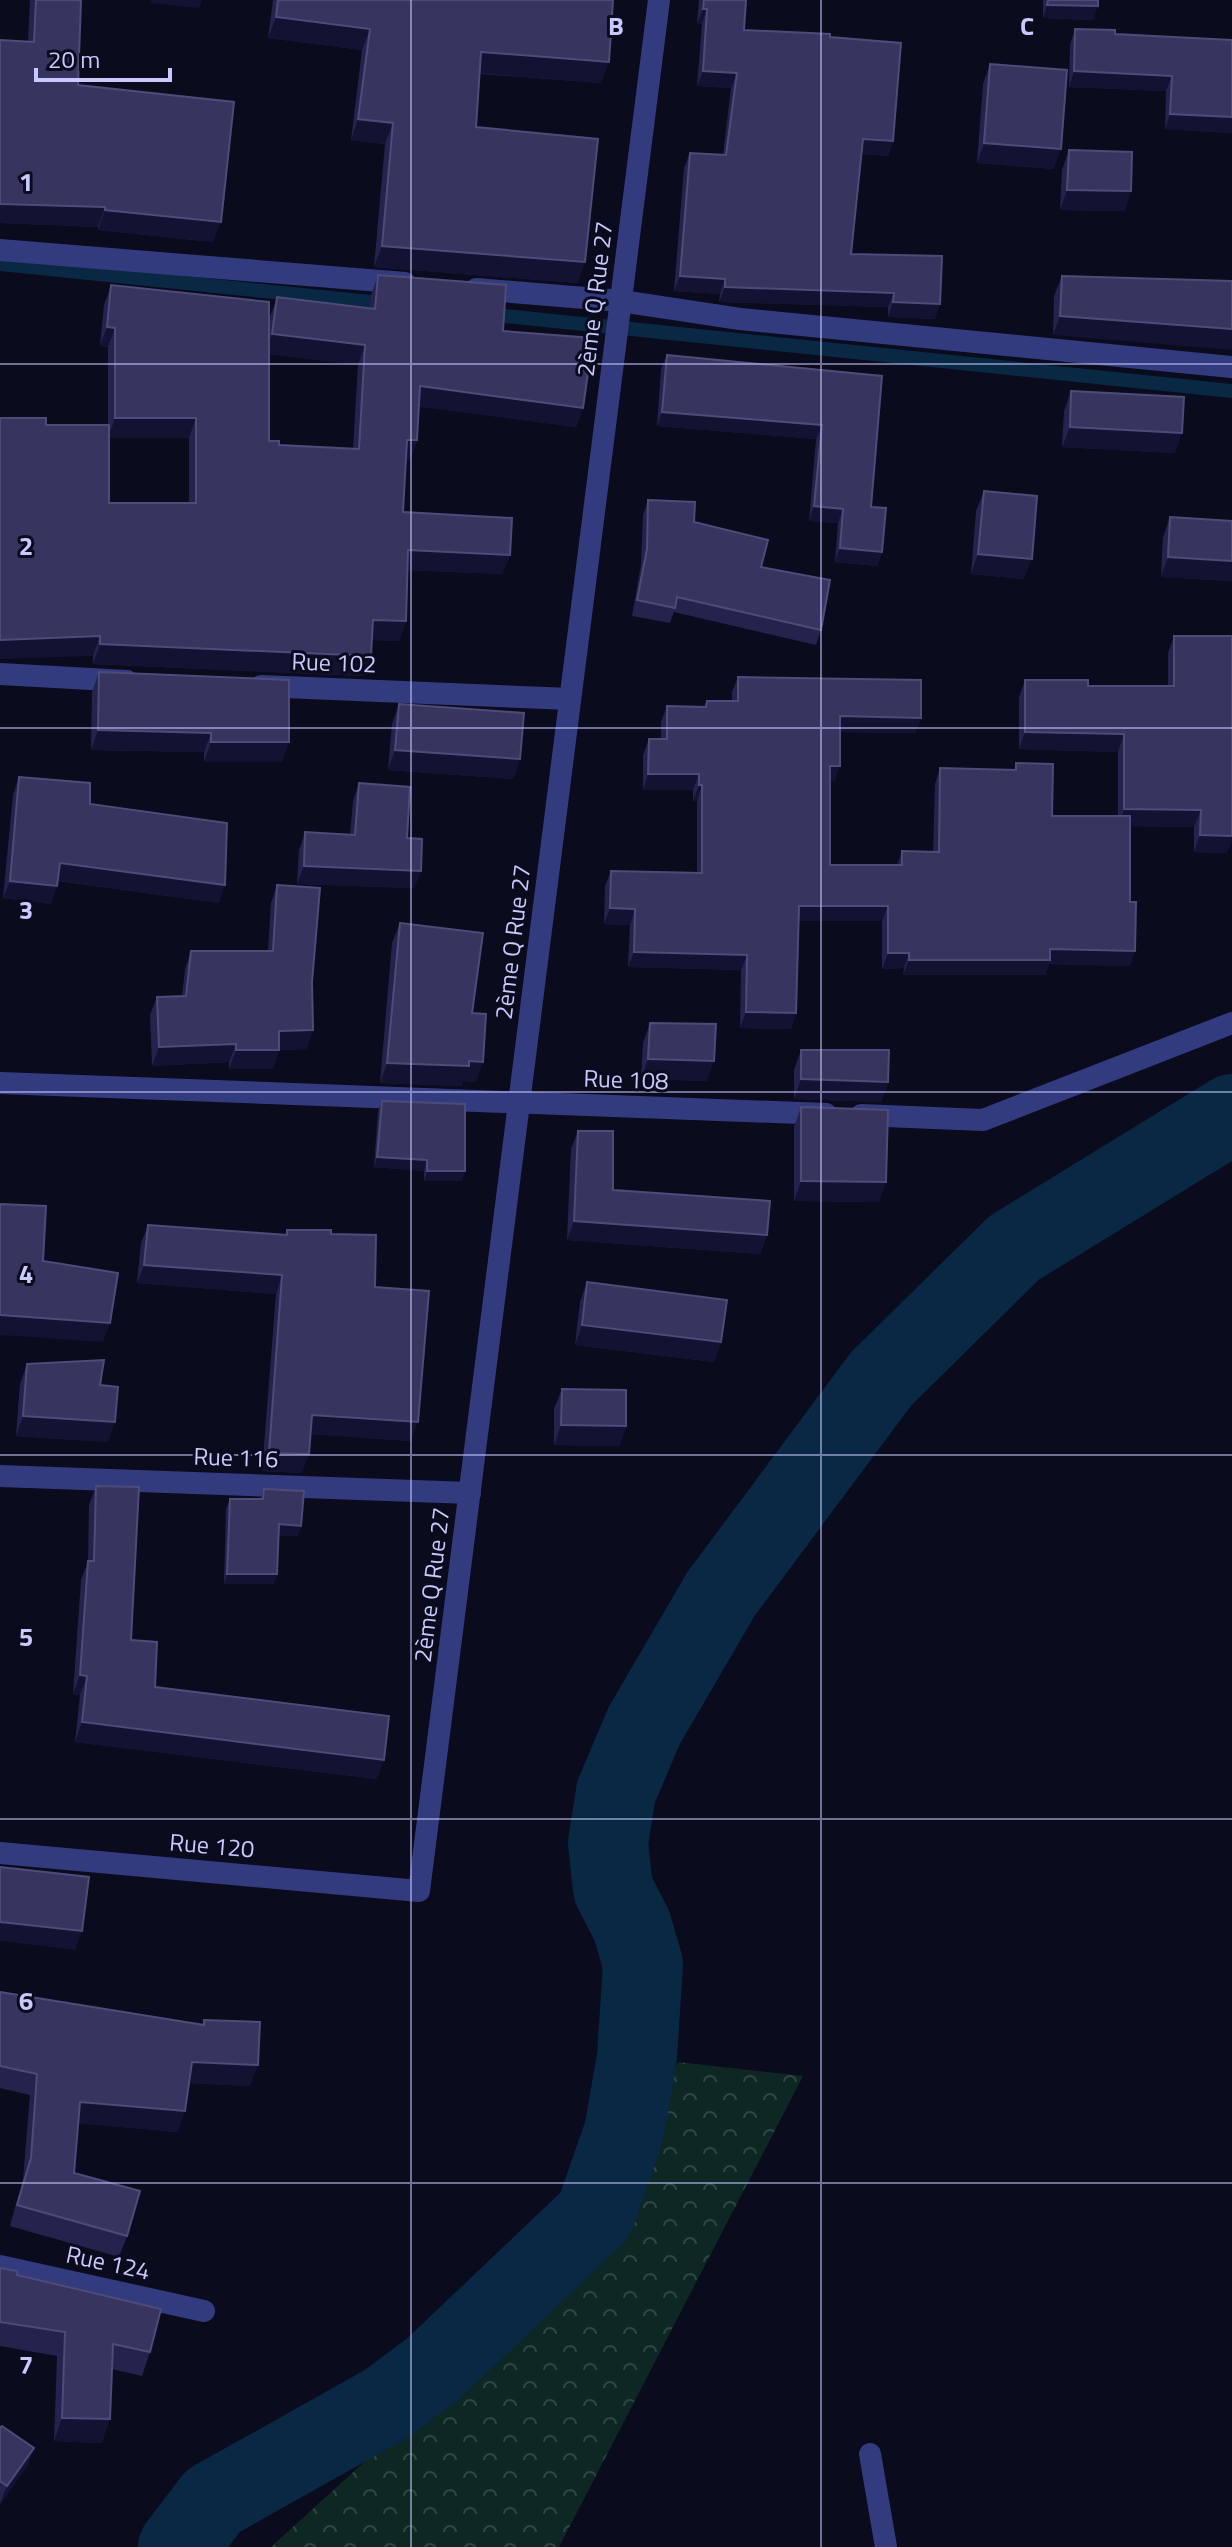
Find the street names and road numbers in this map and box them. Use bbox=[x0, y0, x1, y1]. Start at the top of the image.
street label: 2ème Q Rue 27 bbox=[567, 219, 621, 378]
street label: Rue 102 bbox=[291, 643, 377, 681]
street label: 2ème Q Rue 27 bbox=[485, 862, 539, 1021]
street label: Rue 108 bbox=[583, 1060, 669, 1098]
street label: Rue 116 bbox=[193, 1438, 279, 1476]
street label: 2ème Q Rue 27 bbox=[404, 1505, 458, 1664]
street label: Rue 120 bbox=[168, 1823, 256, 1867]
street label: Rue 124 bbox=[63, 2236, 154, 2288]

